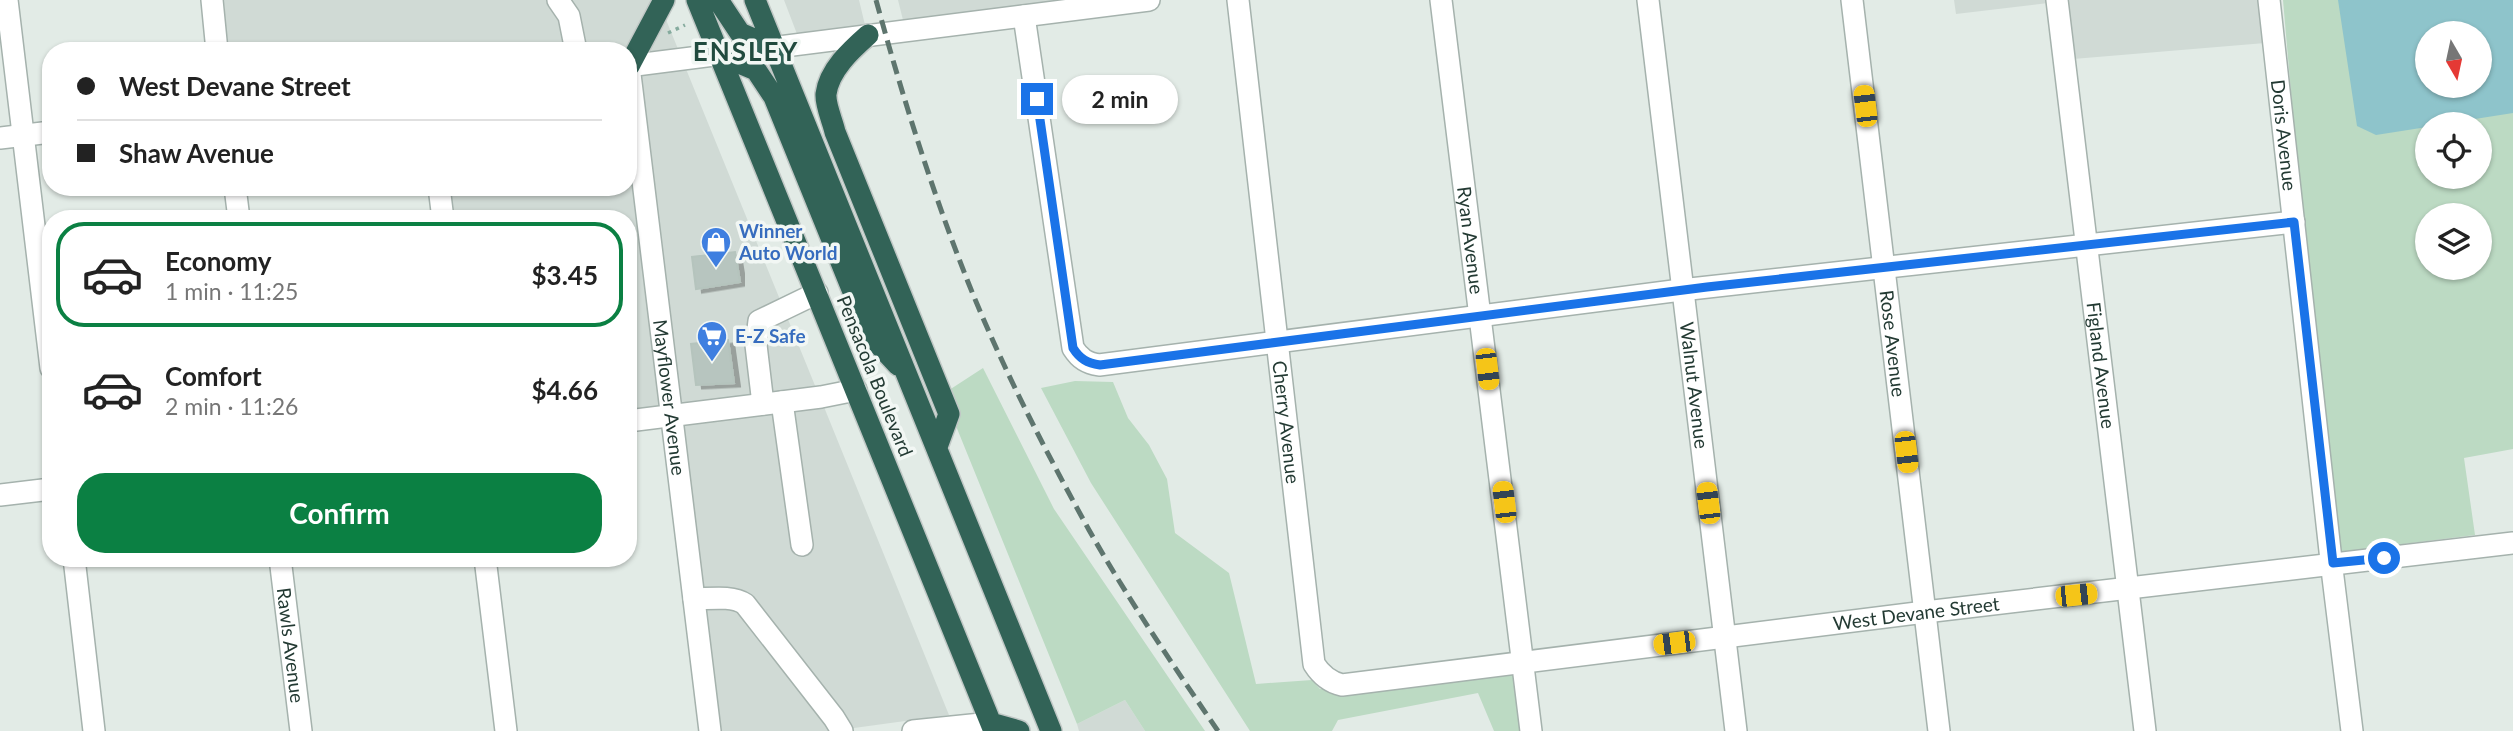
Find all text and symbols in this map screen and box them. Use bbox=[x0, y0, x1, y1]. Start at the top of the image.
north arrow bbox=[2415, 21, 2492, 98]
map controls bbox=[2415, 21, 2492, 280]
district label: ENSLEY bbox=[693, 35, 799, 67]
text: West Devane Street bbox=[119, 70, 351, 102]
callout: 2 min bbox=[1062, 74, 1177, 124]
street label: Doris Avenue bbox=[2267, 78, 2302, 192]
route end bbox=[1021, 83, 1053, 115]
car bbox=[1853, 84, 1878, 128]
text: 2 min bbox=[1091, 85, 1149, 113]
button: locate bbox=[2415, 112, 2492, 189]
text: Shaw Avenue bbox=[119, 137, 274, 169]
street label: Ryan Avenue bbox=[1453, 185, 1489, 295]
button: layers bbox=[2415, 203, 2492, 280]
place label: Winner Auto World bbox=[738, 219, 837, 264]
shop icon: Winner Auto World bbox=[699, 225, 733, 269]
icon: car bbox=[81, 243, 144, 306]
text: Economy bbox=[165, 245, 271, 277]
text: $3.45 bbox=[532, 259, 598, 291]
text: 1 min · 11:25 bbox=[165, 277, 298, 305]
street label: Rose Avenue bbox=[1876, 289, 1911, 398]
street label: Pensacola Boulevard bbox=[833, 292, 918, 460]
street label: Figland Avenue bbox=[2082, 301, 2121, 430]
street label: Mayflower Avenue bbox=[649, 318, 691, 477]
supermarket icon: E-Z Safe bbox=[695, 319, 729, 363]
street label: Walnut Avenue bbox=[1676, 320, 1714, 450]
place label: E-Z Safe bbox=[735, 324, 806, 347]
car bbox=[1475, 347, 1500, 391]
icon: car bbox=[81, 358, 144, 421]
street label: Cherry Avenue bbox=[1268, 359, 1305, 485]
text: Comfort bbox=[165, 360, 262, 392]
text: $4.66 bbox=[532, 374, 598, 406]
text: 2 min · 11:26 bbox=[165, 392, 298, 420]
car bbox=[1894, 430, 1919, 474]
button: Confirm bbox=[77, 473, 602, 553]
car bbox=[1492, 480, 1517, 524]
car bbox=[1696, 481, 1721, 525]
route start bbox=[2368, 542, 2400, 574]
car bbox=[2055, 582, 2098, 608]
street label: Rawls Avenue bbox=[273, 586, 310, 704]
street label: West Devane Street bbox=[1832, 591, 2001, 634]
car bbox=[1652, 630, 1697, 656]

